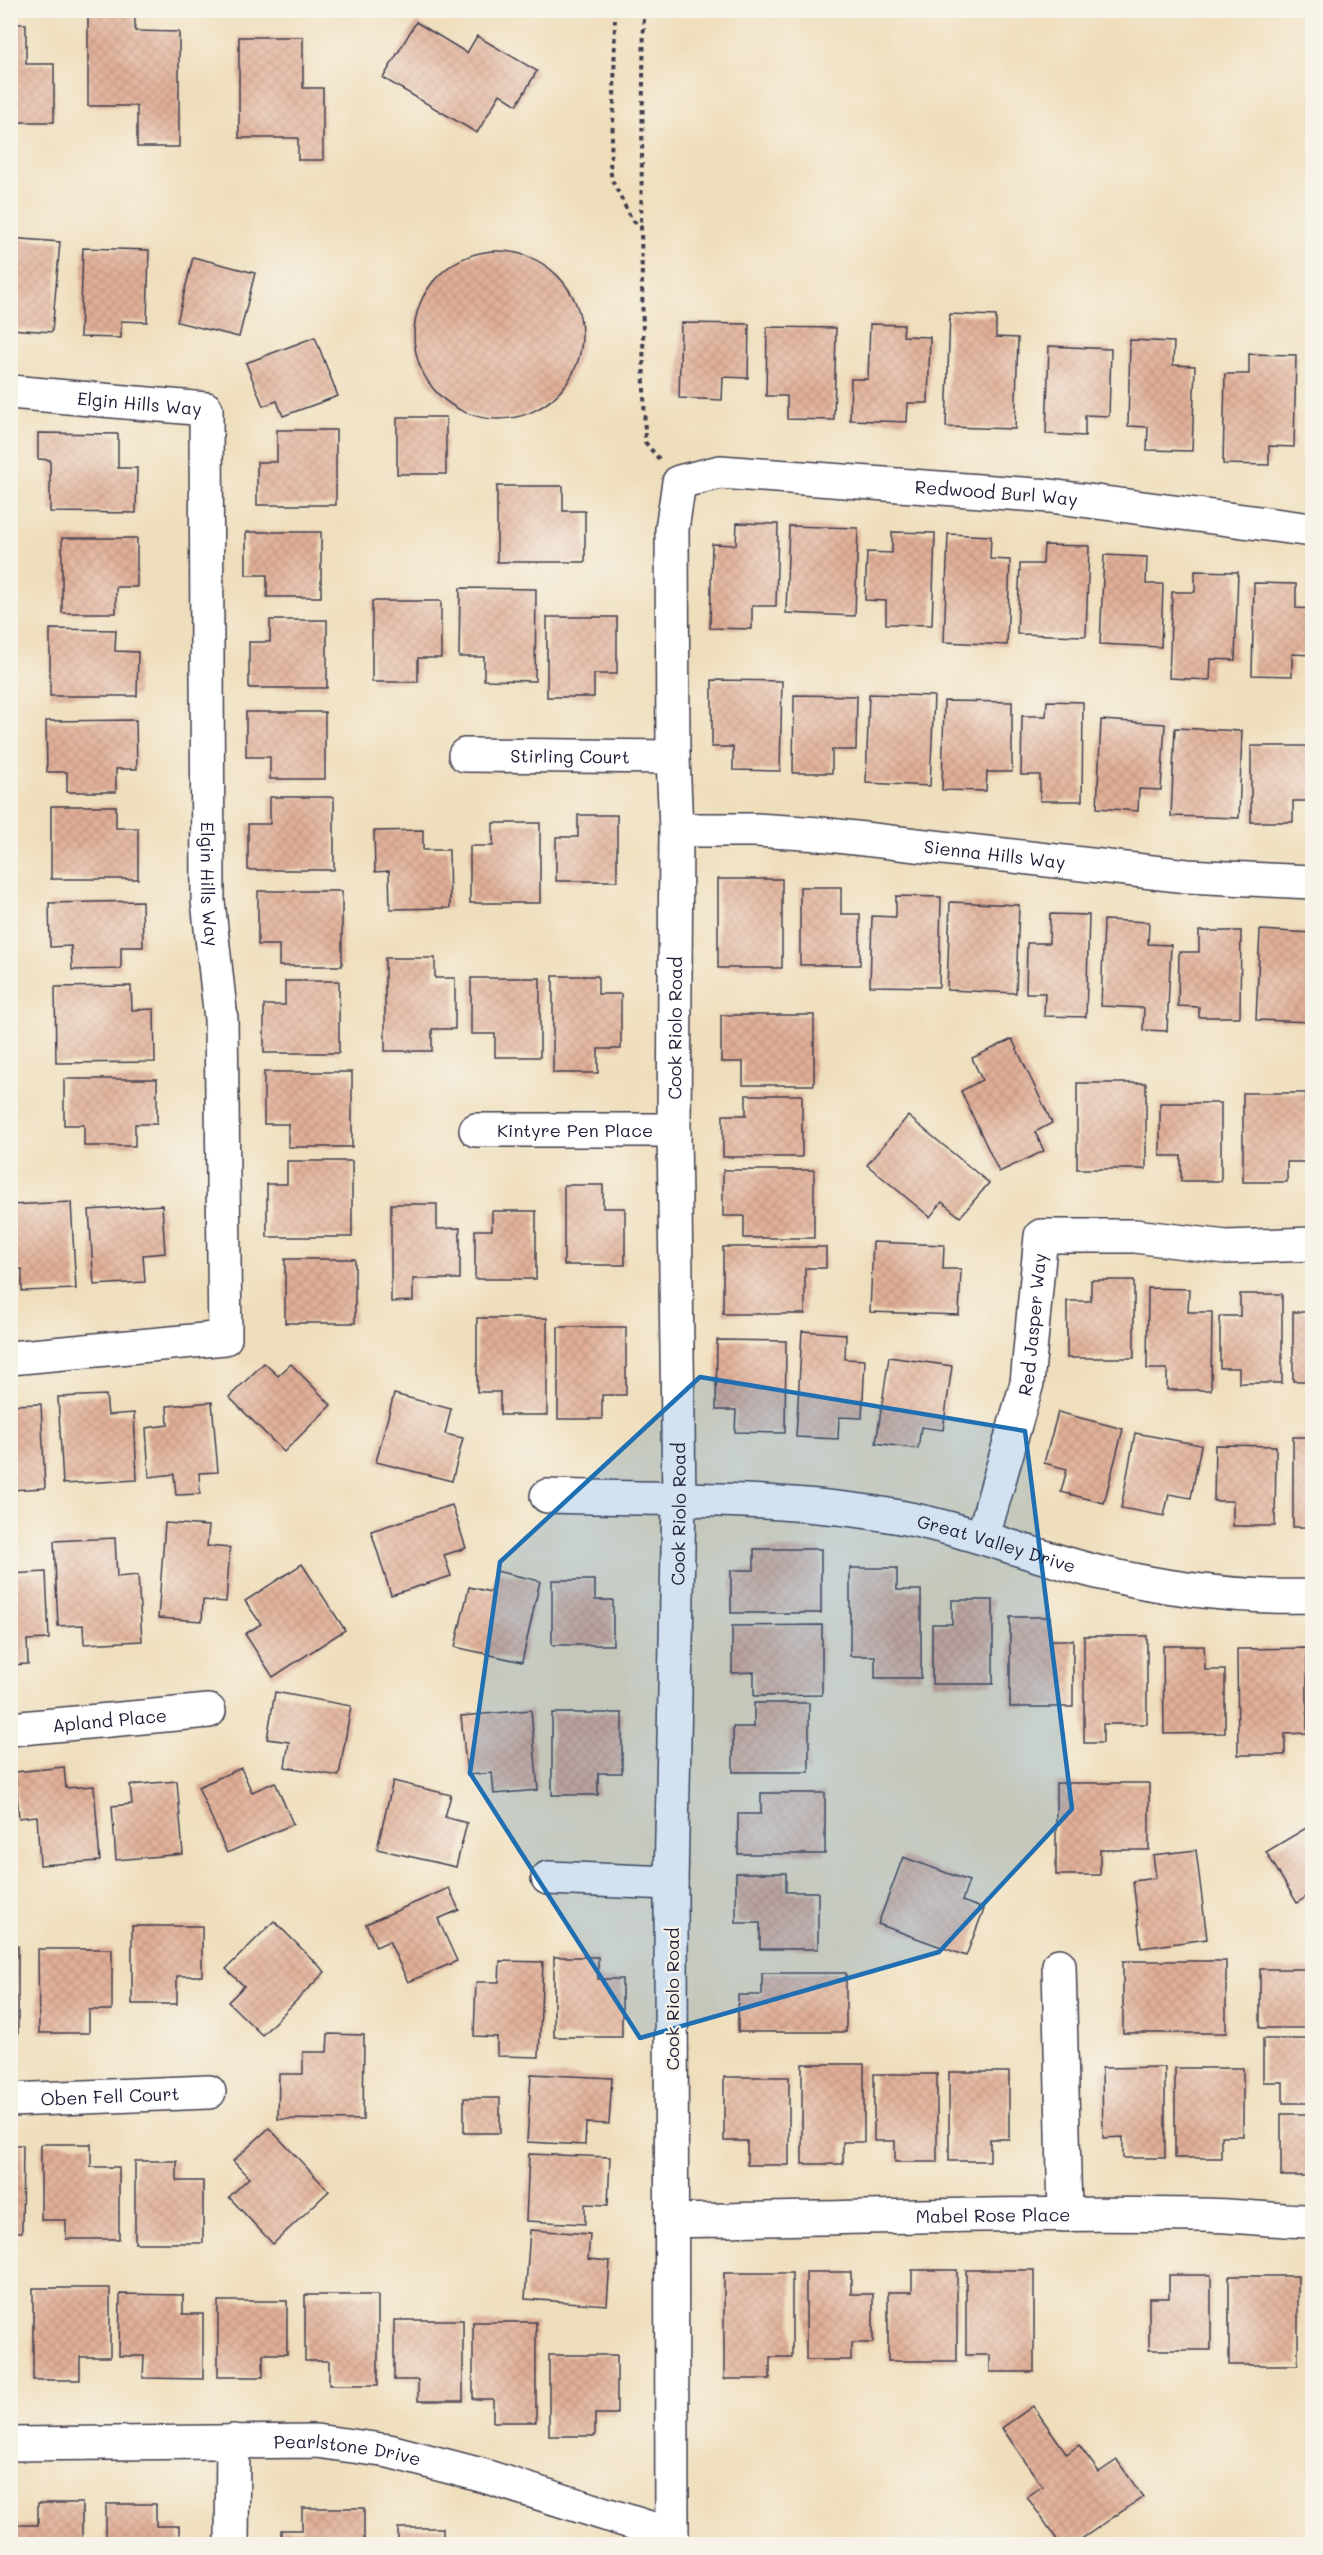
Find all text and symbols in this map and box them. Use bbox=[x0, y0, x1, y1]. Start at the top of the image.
street label: Elgin Hills Way bbox=[76, 386, 203, 421]
street label: Redwood Burl Way bbox=[914, 474, 1079, 511]
street label: Stirling Court bbox=[510, 743, 630, 769]
street label: Elgin Hills Way bbox=[196, 822, 225, 948]
street label: Sienna Hills Way bbox=[923, 834, 1067, 874]
street label: Cook Riolo Road bbox=[662, 956, 687, 1100]
street label: Kintyre Pen Place bbox=[497, 1118, 653, 1142]
street label: Red Jasper Way bbox=[1012, 1252, 1051, 1399]
street label: Cook Riolo Road bbox=[665, 1442, 691, 1586]
street label: Great Valley Drive bbox=[915, 1509, 1079, 1578]
street label: Apland Place bbox=[51, 1703, 168, 1737]
street label: Cook Riolo Road bbox=[660, 1927, 684, 2071]
street label: Oben Fell Court bbox=[40, 2081, 180, 2111]
street label: Mabel Rose Place bbox=[915, 2202, 1070, 2228]
street label: Pearlstone Drive bbox=[273, 2429, 424, 2471]

